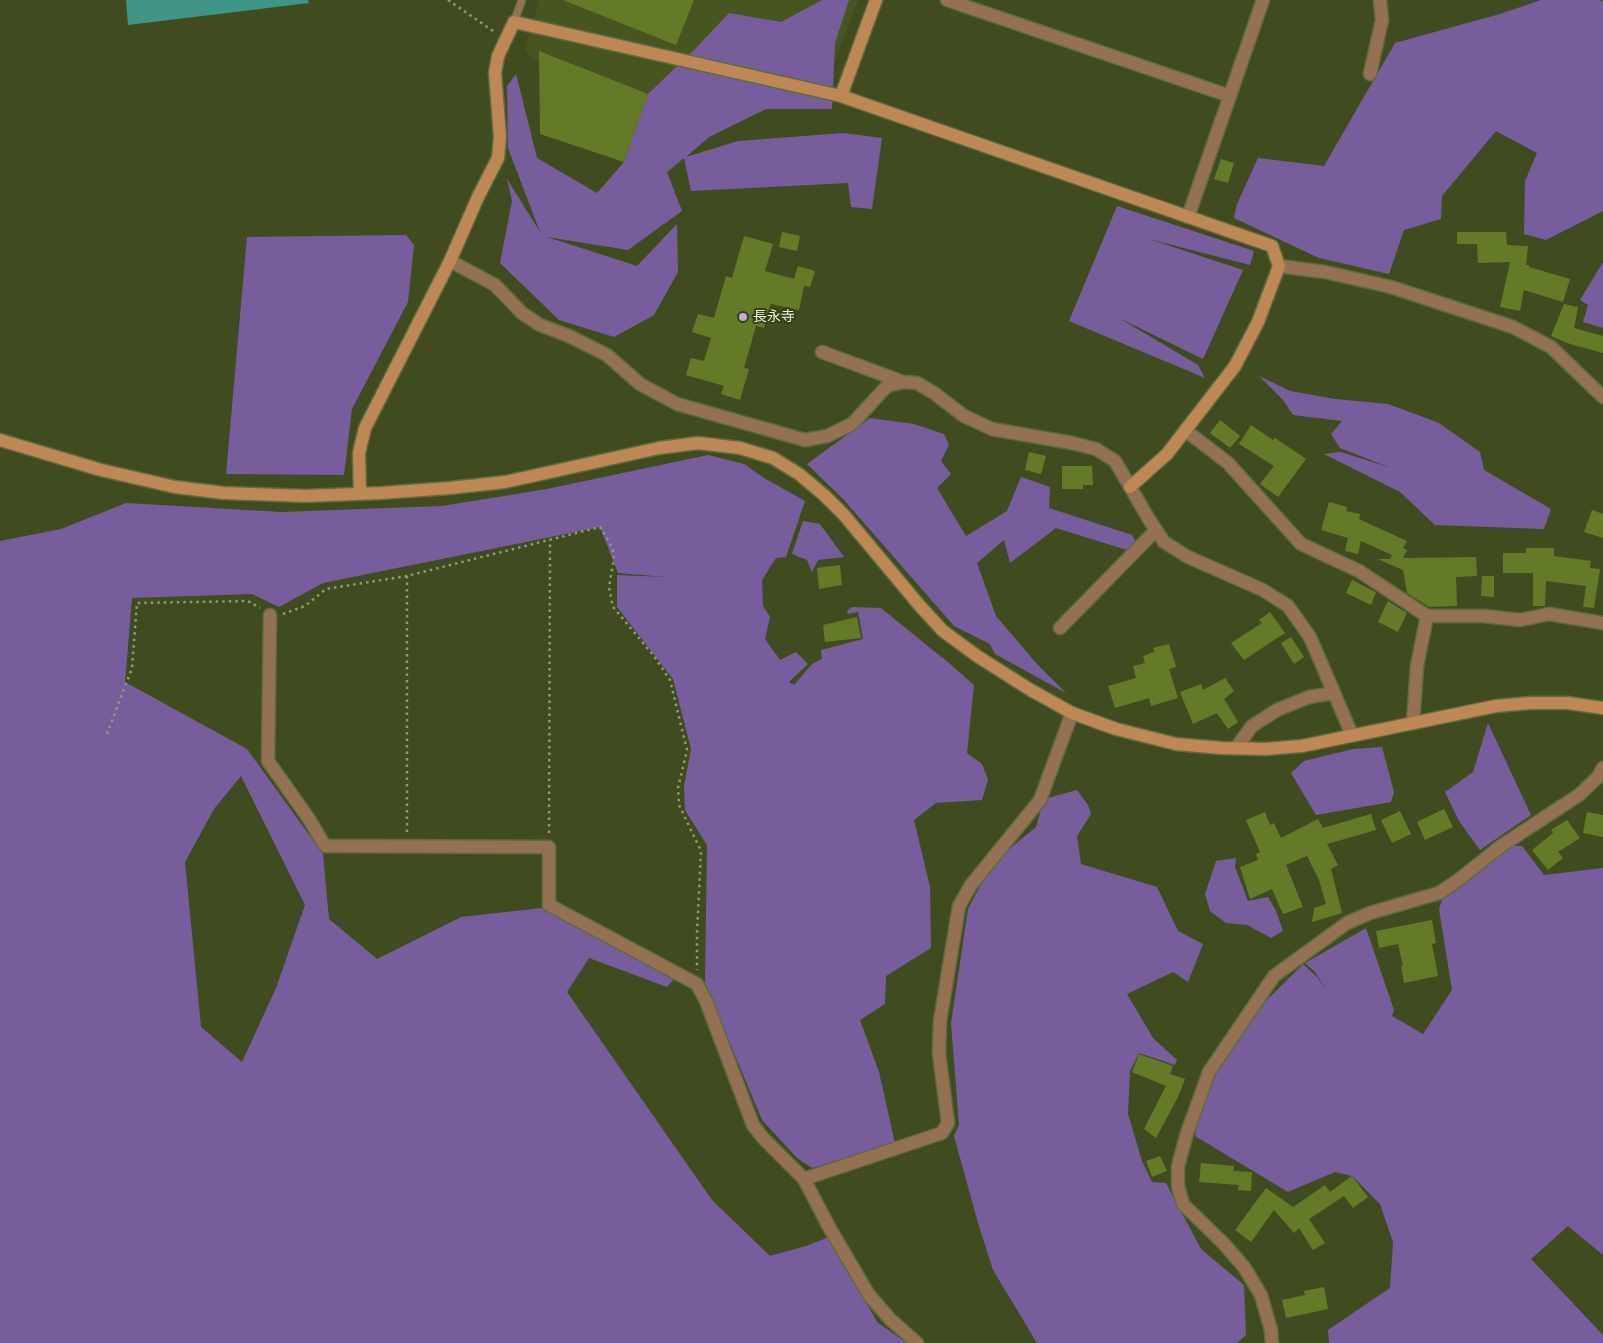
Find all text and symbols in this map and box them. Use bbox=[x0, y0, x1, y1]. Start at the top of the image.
place label: 長永寺 bbox=[753, 309, 795, 325]
marker: 長永寺 bbox=[737, 311, 749, 323]

